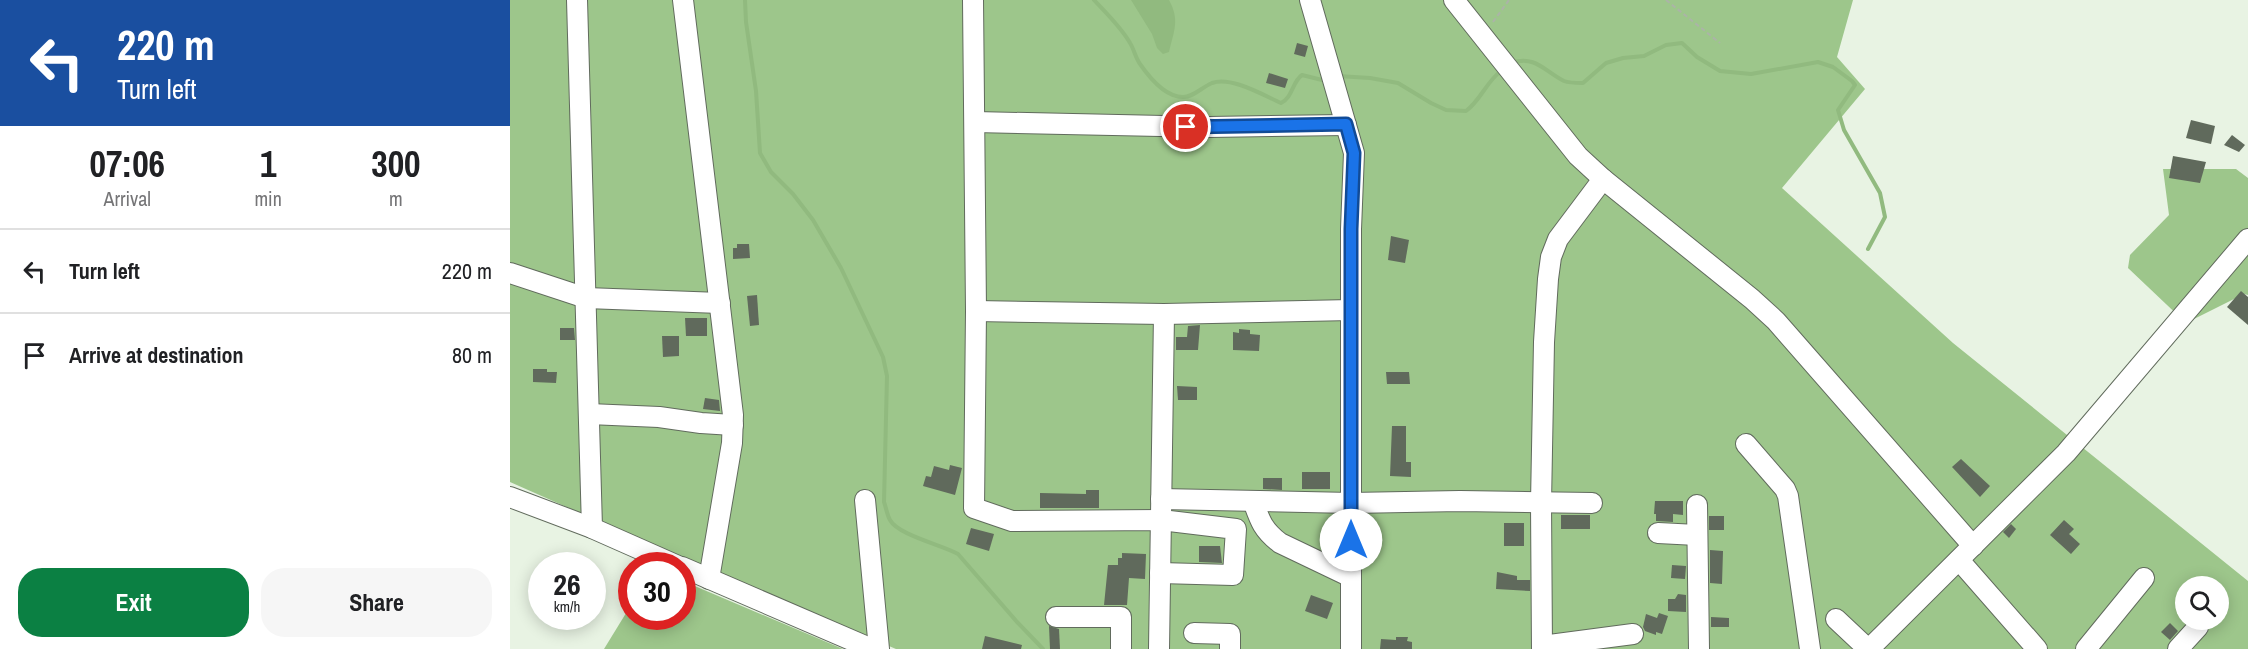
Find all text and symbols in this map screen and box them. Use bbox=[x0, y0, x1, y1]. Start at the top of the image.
text: 220 m bbox=[117, 17, 215, 73]
icon: left bbox=[18, 24, 96, 102]
text: Turn left bbox=[117, 71, 196, 107]
pin bbox=[1160, 101, 1211, 152]
icon: arrive bbox=[1169, 110, 1202, 143]
text: 07:06 bbox=[89, 140, 165, 188]
text: 1 bbox=[260, 140, 276, 188]
text: 300 bbox=[371, 140, 421, 188]
text: Arrival bbox=[104, 185, 151, 212]
text: min bbox=[254, 185, 282, 212]
text: m bbox=[389, 185, 403, 212]
icon: left bbox=[18, 255, 51, 288]
text: Turn left bbox=[69, 256, 140, 286]
text: 220 m bbox=[442, 256, 492, 286]
icon: arrive bbox=[18, 339, 51, 372]
text: Arrive at destination bbox=[69, 340, 243, 370]
text: 80 m bbox=[452, 340, 492, 370]
position arrow bbox=[1319, 508, 1383, 572]
speed limit sign: 30 bbox=[618, 552, 696, 630]
text: 26 bbox=[553, 564, 581, 604]
button: Exit bbox=[18, 568, 249, 637]
button: Share bbox=[261, 568, 492, 637]
map controls bbox=[2175, 576, 2229, 630]
button: search bbox=[2175, 576, 2229, 630]
text: km/h bbox=[554, 596, 580, 617]

